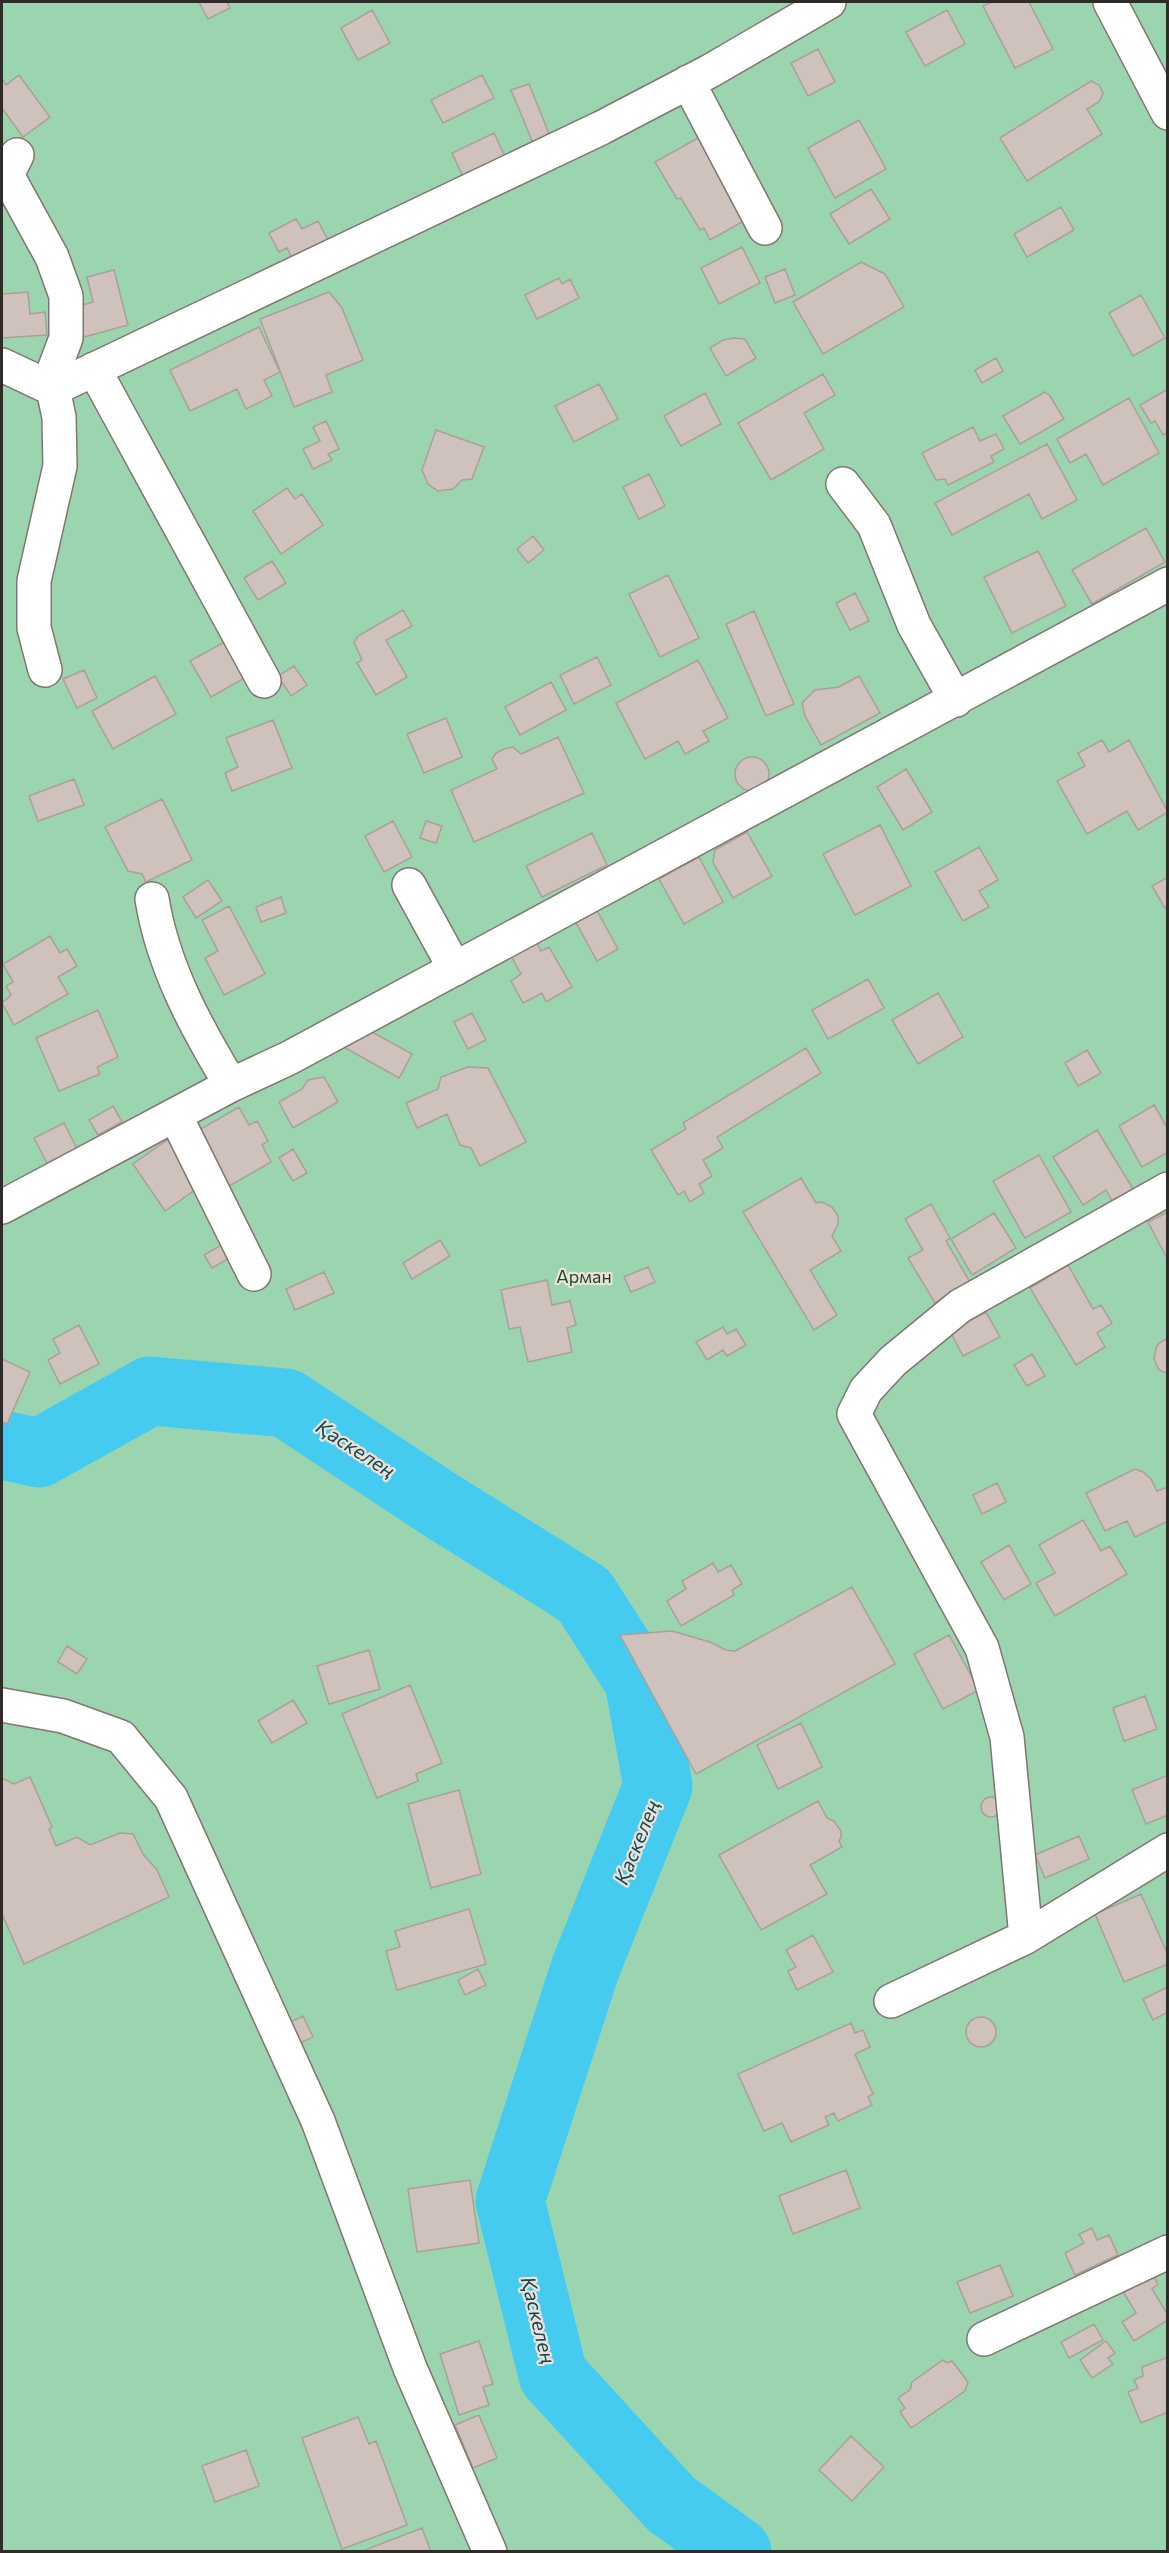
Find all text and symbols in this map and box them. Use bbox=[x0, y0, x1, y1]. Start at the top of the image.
park label: Арман bbox=[556, 1265, 612, 1287]
water label: Қаскелең bbox=[312, 1414, 400, 1482]
water label: Қаскелең bbox=[608, 1796, 664, 1888]
water label: Қаскелең bbox=[517, 2274, 561, 2366]

